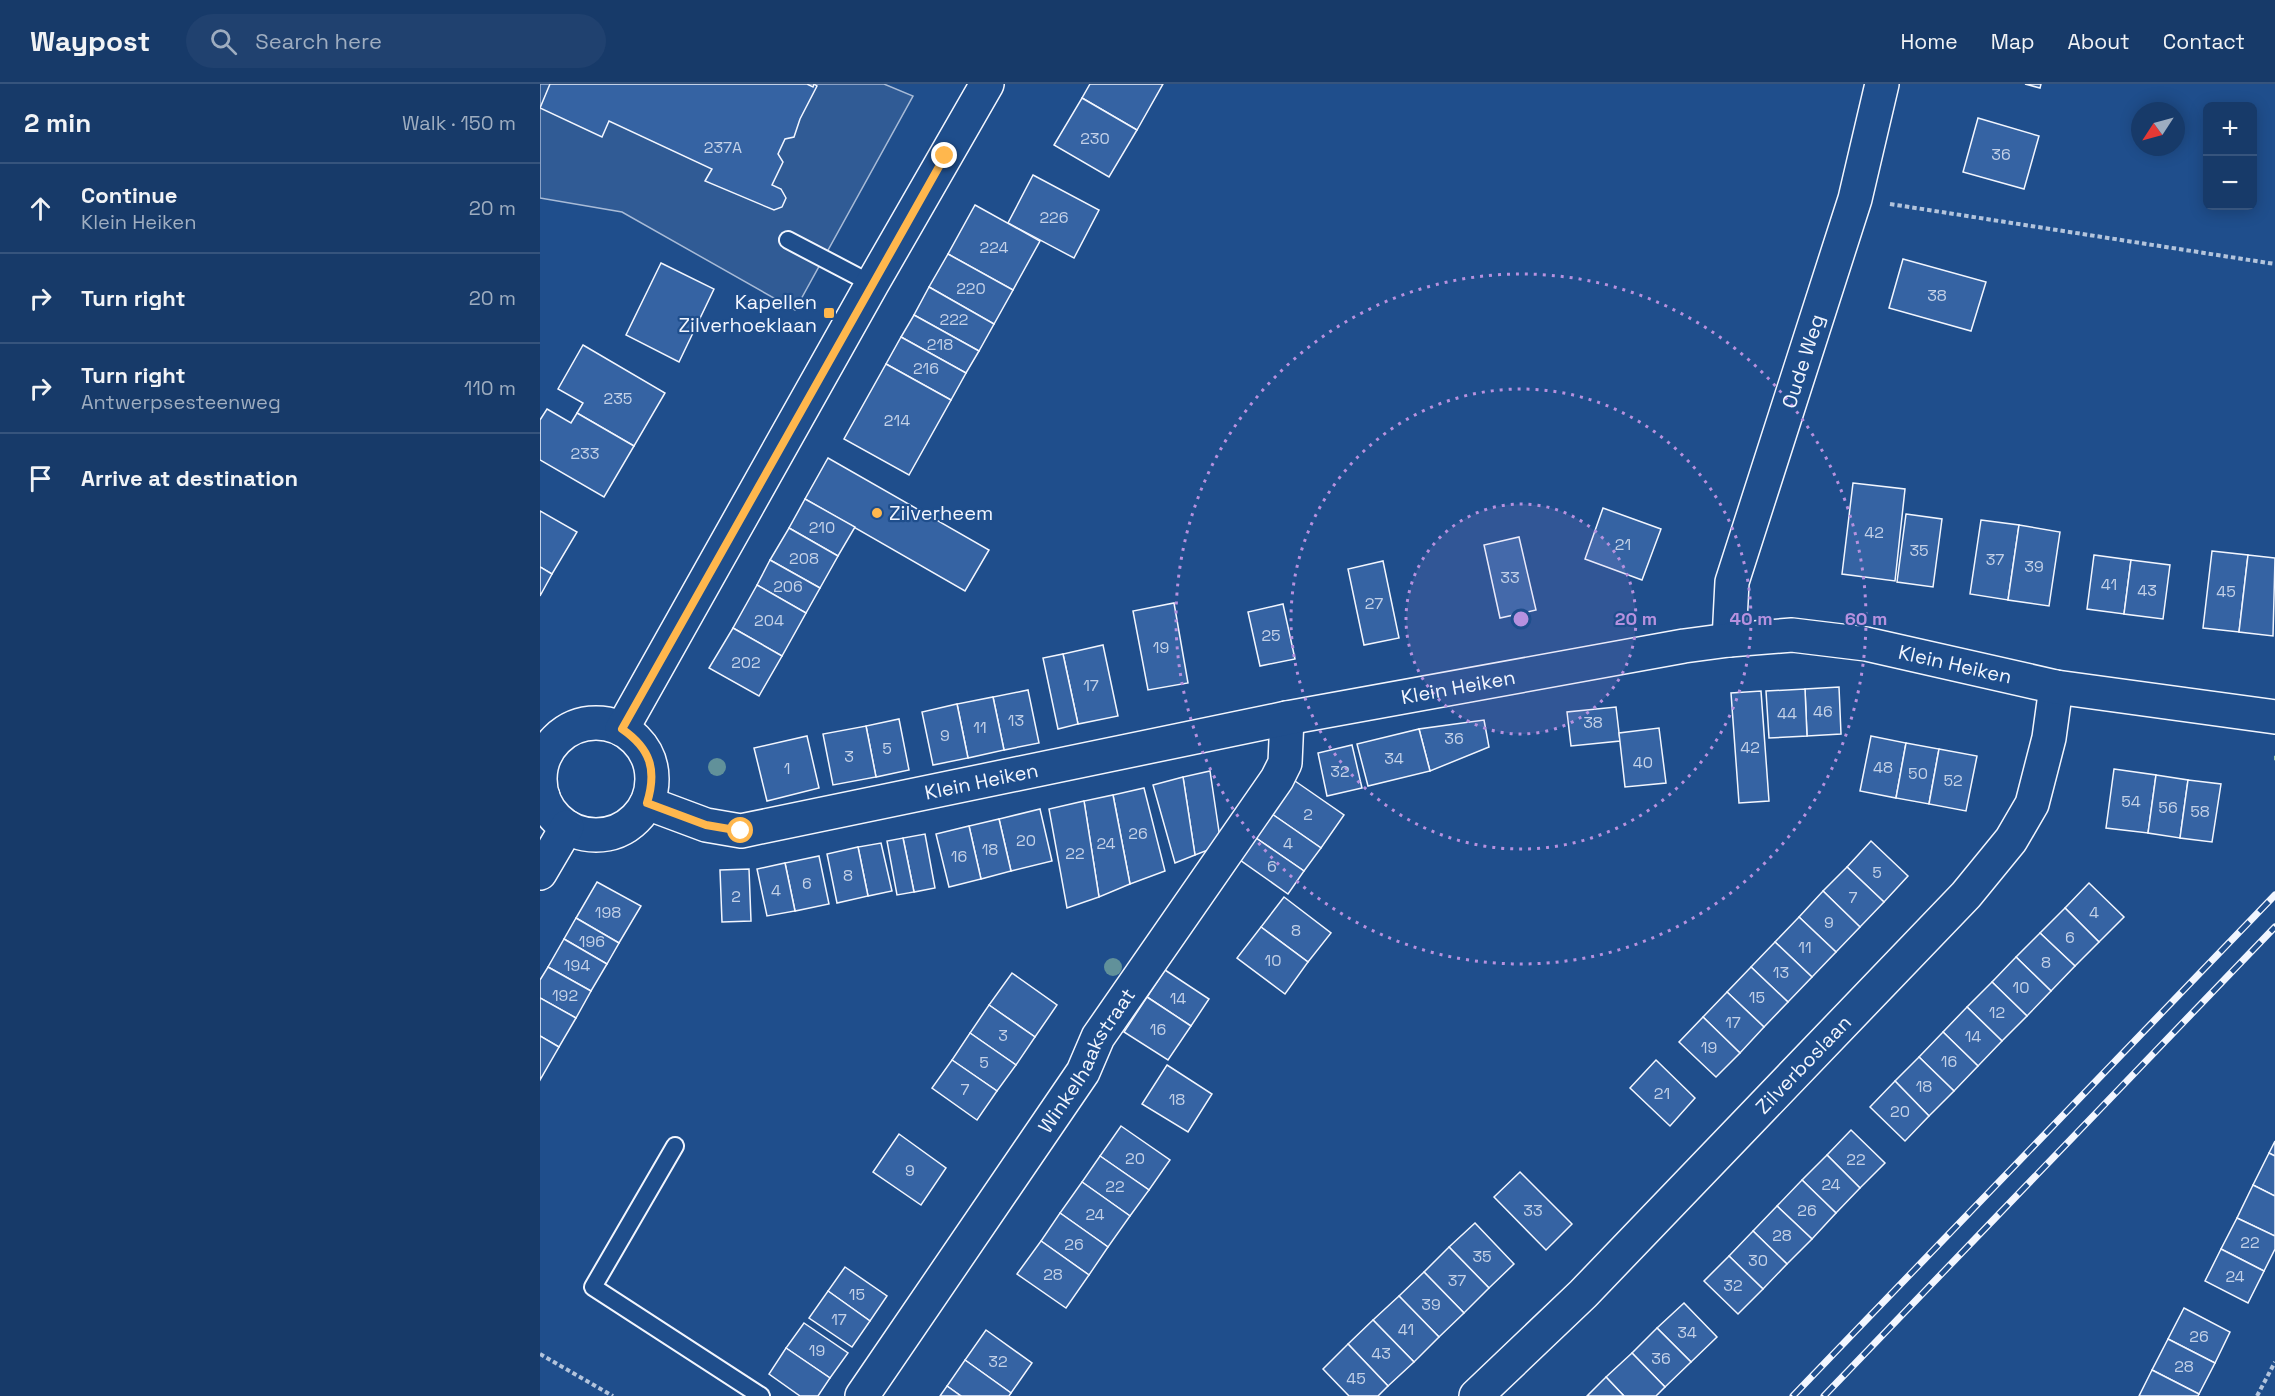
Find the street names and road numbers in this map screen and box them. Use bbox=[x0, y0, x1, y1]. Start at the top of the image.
street label: Oude Weg bbox=[1776, 311, 1830, 411]
street label: Klein Heiken bbox=[1896, 639, 2014, 690]
street label: Klein Heiken bbox=[1399, 664, 1517, 710]
street label: Klein Heiken bbox=[922, 757, 1041, 806]
street label: Winkelhaakstraat bbox=[1032, 983, 1141, 1138]
street label: Zilverboslaan bbox=[1750, 1010, 1857, 1119]

